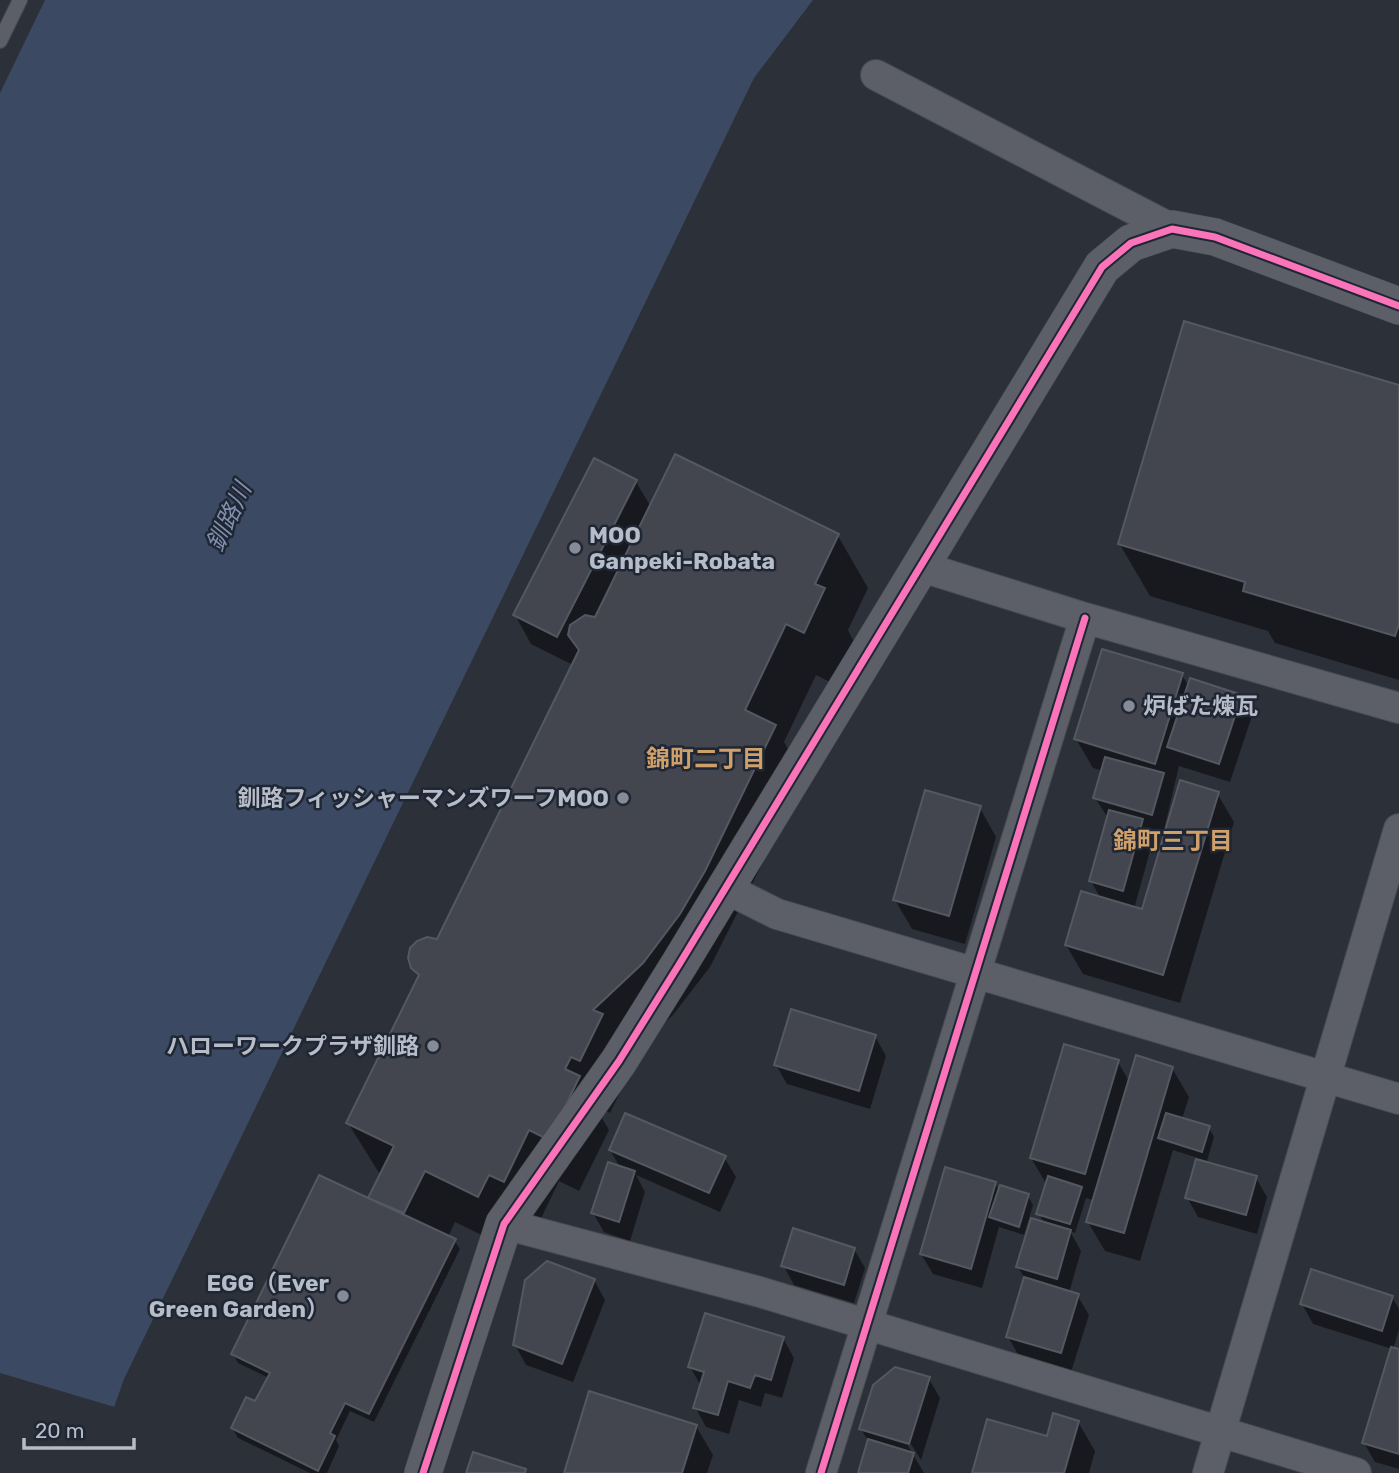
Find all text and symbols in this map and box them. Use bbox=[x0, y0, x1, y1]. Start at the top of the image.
water label: 釧路川 bbox=[201, 476, 258, 556]
place label: MOO Ganpeki-Robata bbox=[589, 521, 775, 575]
marker: MOO Ganpeki-Robata bbox=[567, 540, 583, 556]
place label: 炉ばた煉瓦 bbox=[1143, 692, 1258, 720]
marker: 炉ばた煉瓦 bbox=[1121, 698, 1137, 714]
district label: 錦町二丁目 bbox=[646, 745, 766, 773]
place label: 釧路フィッシャーマンズワーフMOO bbox=[238, 784, 609, 812]
marker: 釧路フィッシャーマンズワーフMOO bbox=[615, 790, 631, 806]
district label: 錦町三丁目 bbox=[1113, 827, 1233, 855]
place label: ハローワークプラザ釧路 bbox=[166, 1032, 419, 1060]
marker: ハローワークプラザ釧路 bbox=[425, 1038, 441, 1054]
place label: EGG（Ever Green Garden） bbox=[149, 1269, 330, 1323]
marker: EGG（Ever Green Garden） bbox=[335, 1288, 351, 1304]
scale bar bbox=[24, 1406, 135, 1450]
text: 20 m bbox=[35, 1418, 84, 1443]

